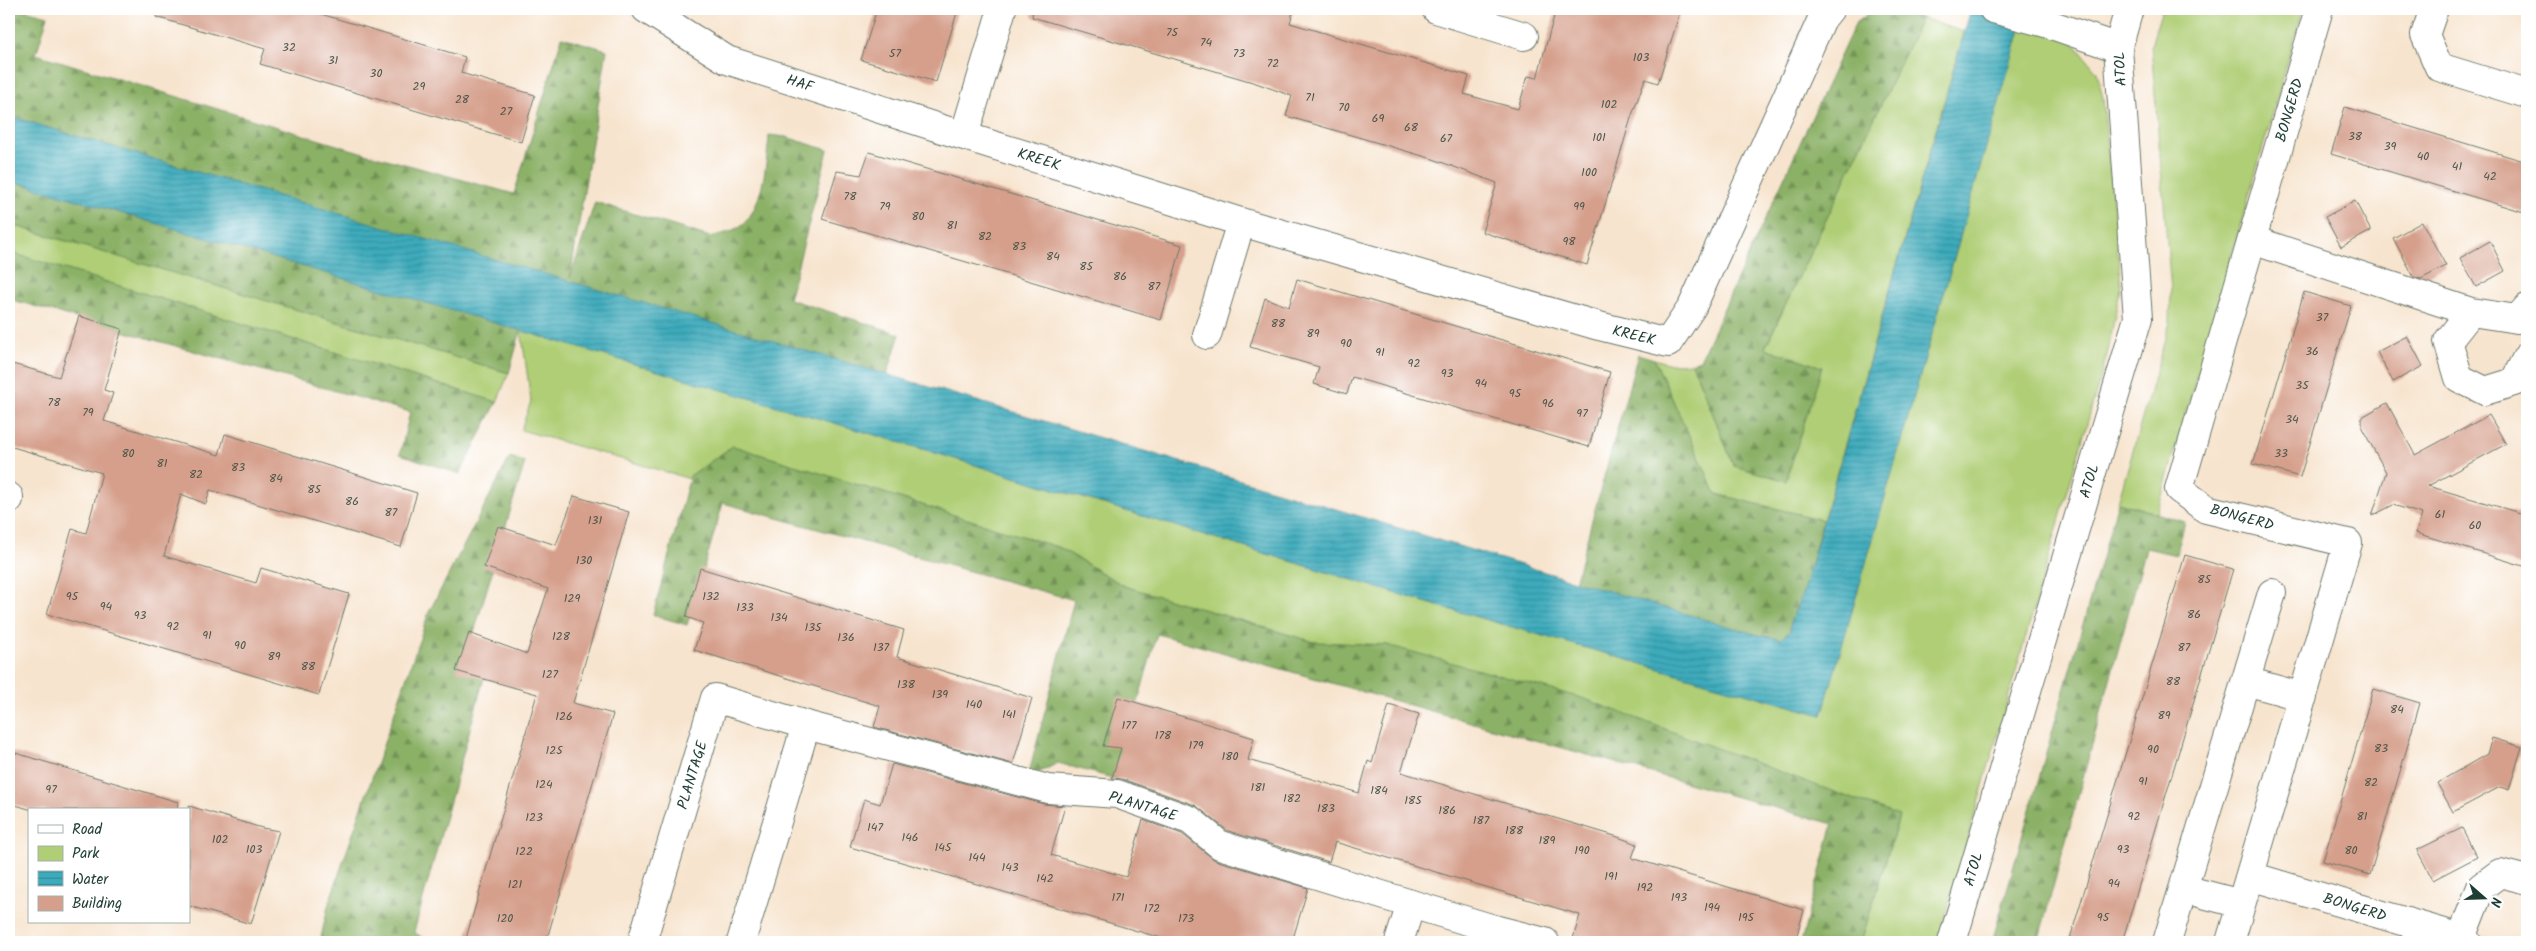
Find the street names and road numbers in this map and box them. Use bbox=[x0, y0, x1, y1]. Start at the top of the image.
street label: ATOL bbox=[2108, 51, 2134, 87]
street label: HAF bbox=[783, 68, 817, 100]
street label: BONGERD bbox=[2269, 75, 2311, 145]
street label: KREEK bbox=[1014, 142, 1063, 178]
street label: KREEK bbox=[1609, 319, 1658, 353]
street label: ATOL bbox=[2073, 461, 2106, 501]
street label: BONGERD bbox=[2207, 498, 2277, 538]
street label: PLANTAGE bbox=[671, 737, 715, 813]
street label: PLANTAGE bbox=[1105, 785, 1181, 829]
street label: ATOL bbox=[1958, 849, 1990, 889]
street label: BONGERD bbox=[2320, 887, 2390, 929]

